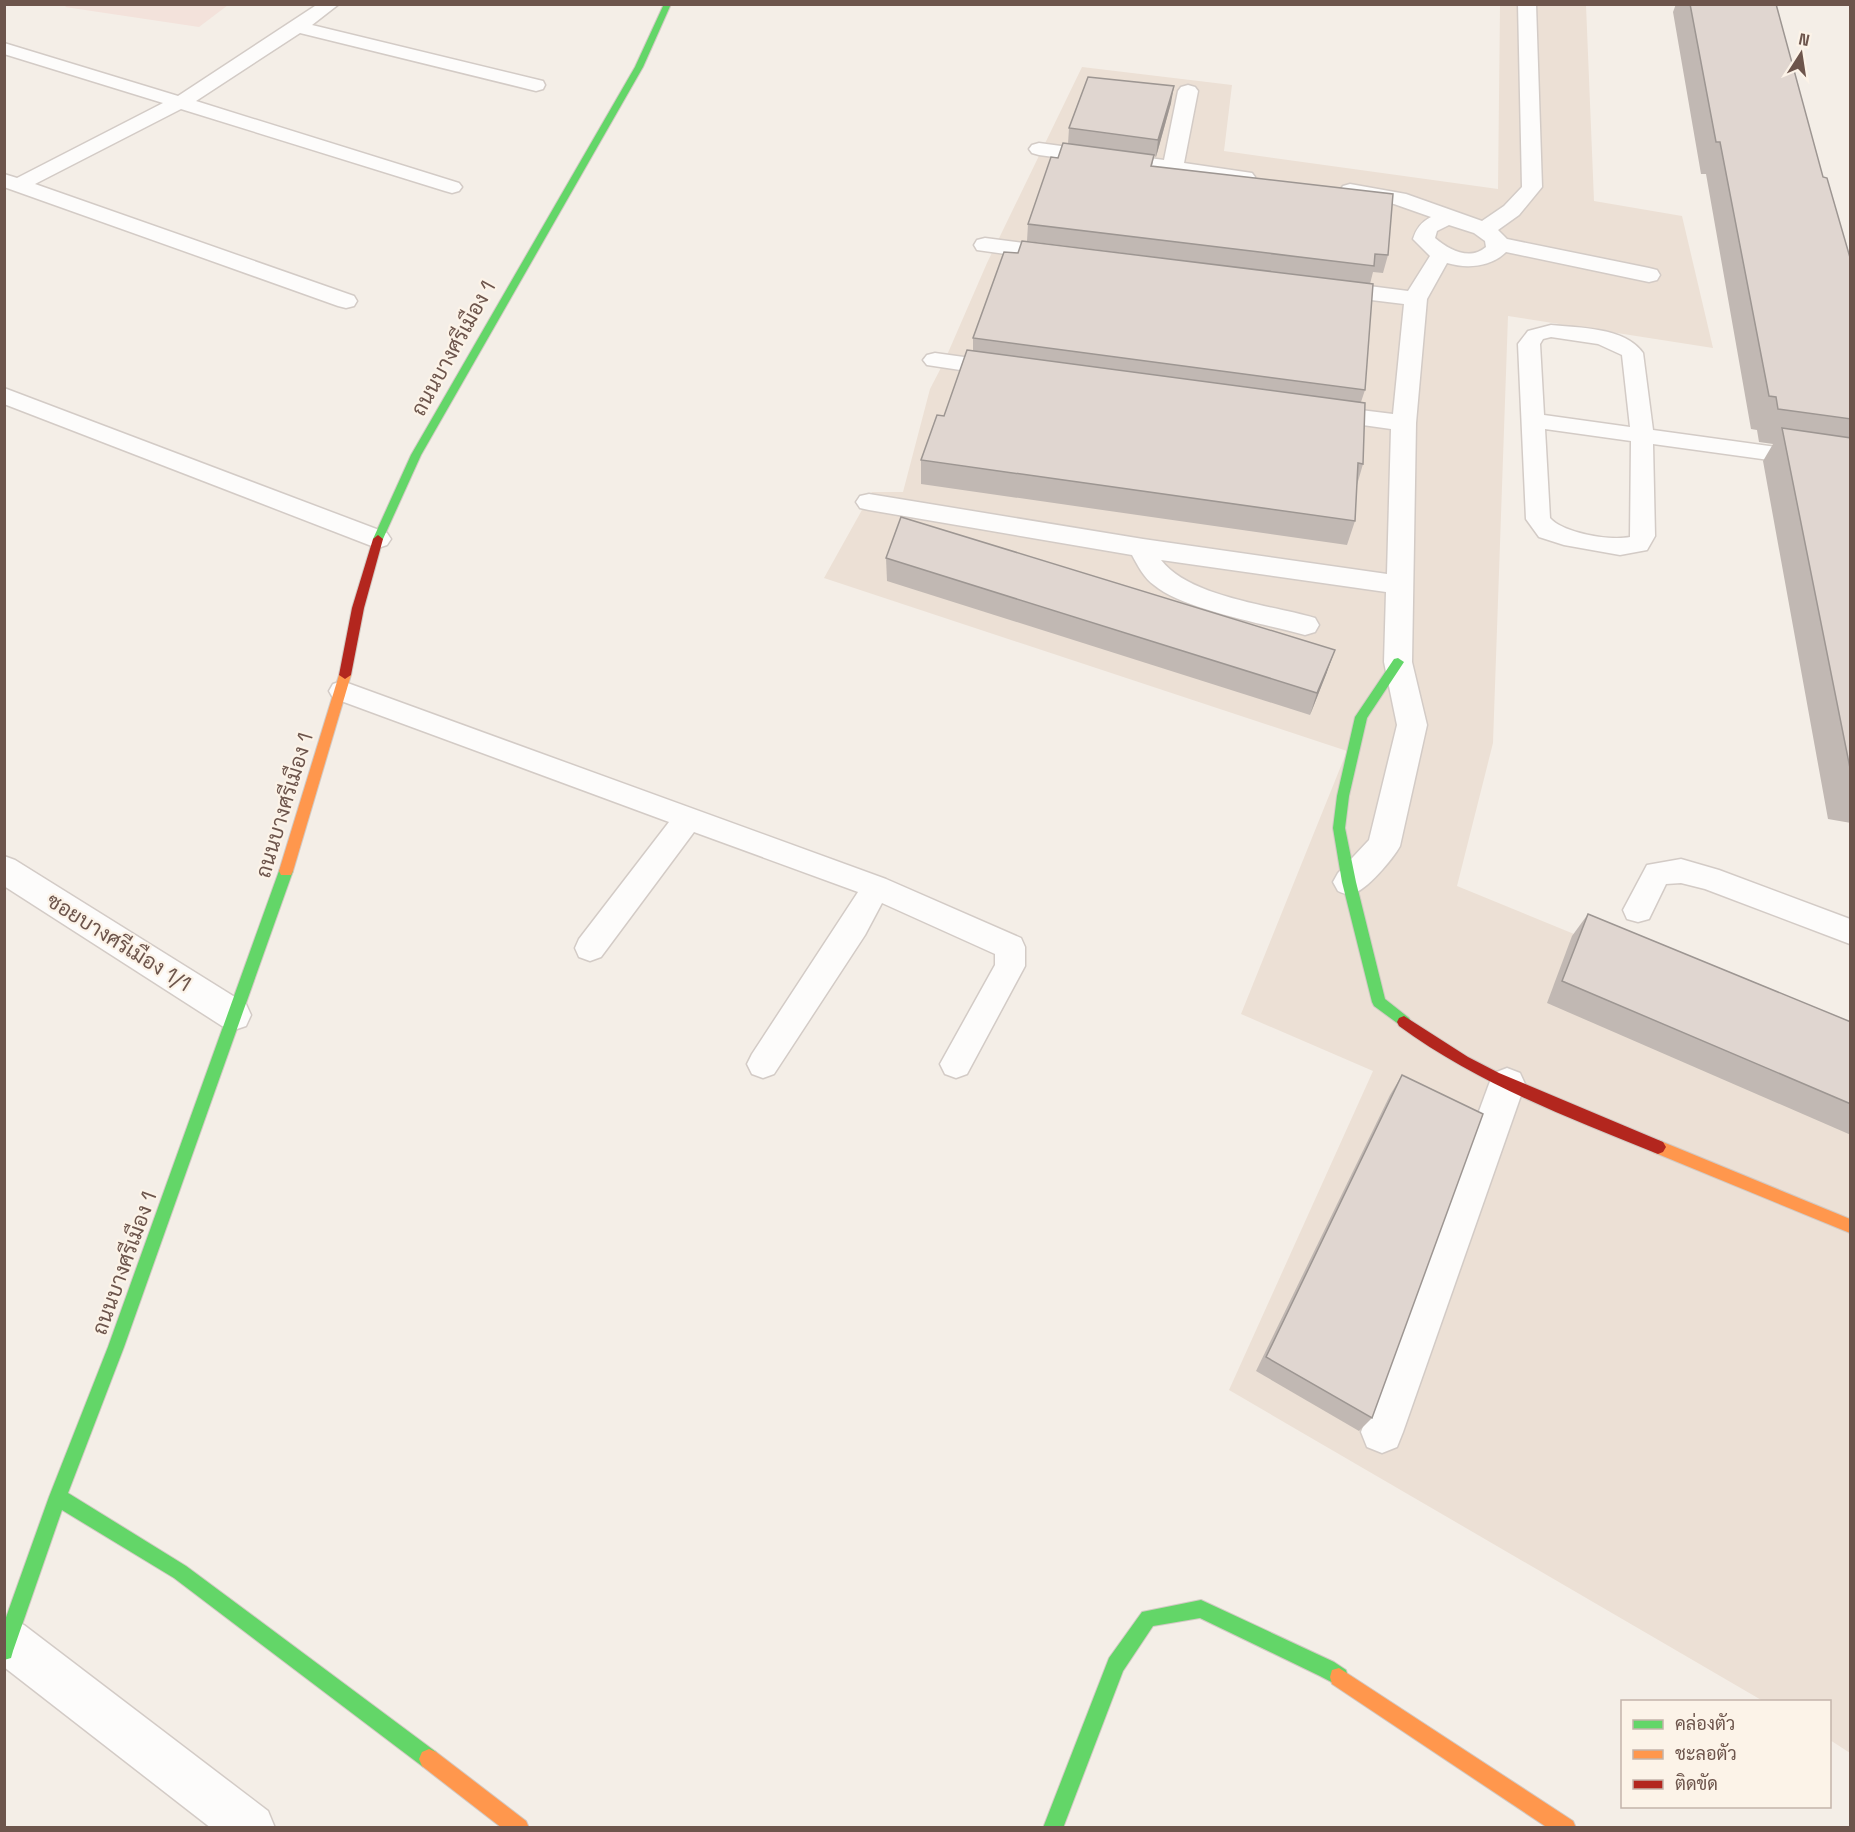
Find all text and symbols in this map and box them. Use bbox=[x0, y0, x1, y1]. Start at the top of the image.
north arrow bbox=[1771, 24, 1831, 84]
text: N bbox=[1797, 28, 1811, 51]
street label: ถนนบางศรีเมือง 1 bbox=[405, 276, 501, 420]
street label: ถนนบางศรีเมือง 1 bbox=[249, 729, 319, 881]
street label: ซอยบางศรีเมือง 1/1 bbox=[42, 887, 196, 997]
street label: ถนนบางศรีเมือง 1 bbox=[86, 1188, 162, 1338]
legend bbox=[1621, 1700, 1831, 1808]
text: คล่องตัว bbox=[1675, 1712, 1735, 1735]
text: ชะลอตัว bbox=[1675, 1742, 1737, 1765]
text: ติดขัด bbox=[1675, 1772, 1718, 1795]

